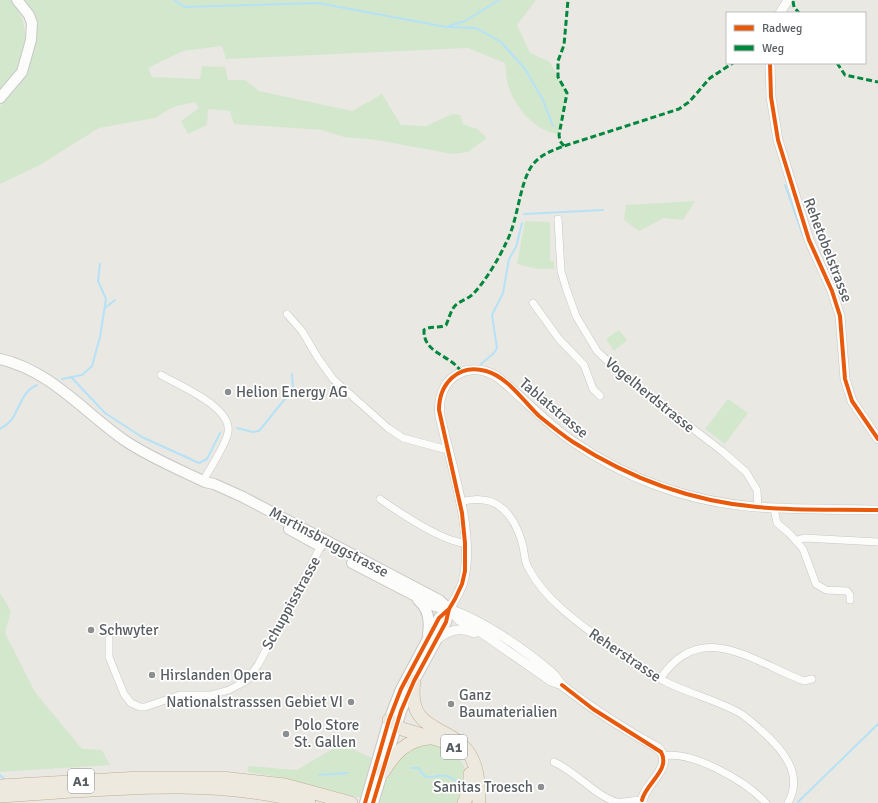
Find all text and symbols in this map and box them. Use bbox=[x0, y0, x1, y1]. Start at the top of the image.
legend bbox=[726, 12, 866, 64]
text: Radweg bbox=[762, 21, 802, 36]
text: Weg bbox=[762, 41, 784, 56]
street label: Rehetobelstrasse bbox=[800, 195, 856, 305]
street label: Vogelherdstrasse bbox=[602, 353, 698, 437]
street label: Tablatstrasse bbox=[516, 374, 592, 442]
place label: Helion Energy AG bbox=[236, 383, 348, 401]
marker: Helion Energy AG bbox=[223, 387, 233, 397]
street label: Martinsbruggstrasse bbox=[266, 503, 392, 581]
street label: Schuppisstrasse bbox=[258, 553, 324, 653]
place label: Schwyter bbox=[99, 621, 159, 639]
street label: Reherstrasse bbox=[586, 624, 664, 686]
marker: Schwyter bbox=[86, 625, 96, 635]
place label: Hirslanden Opera bbox=[160, 666, 272, 684]
marker: Hirslanden Opera bbox=[147, 670, 157, 680]
place label: Ganz Baumaterialien bbox=[459, 686, 557, 721]
place label: Nationalstrasssen Gebiet VI bbox=[166, 693, 343, 711]
marker: Nationalstrasssen Gebiet VI bbox=[346, 697, 356, 707]
marker: Ganz Baumaterialien bbox=[446, 699, 456, 709]
place label: Polo Store St. Gallen bbox=[294, 716, 359, 751]
marker: Polo Store St. Gallen bbox=[281, 729, 291, 739]
road number: A1 bbox=[441, 735, 467, 759]
road number: A1 bbox=[68, 769, 94, 793]
place label: Sanitas Troesch bbox=[433, 778, 533, 796]
marker: Sanitas Troesch bbox=[536, 782, 546, 792]

